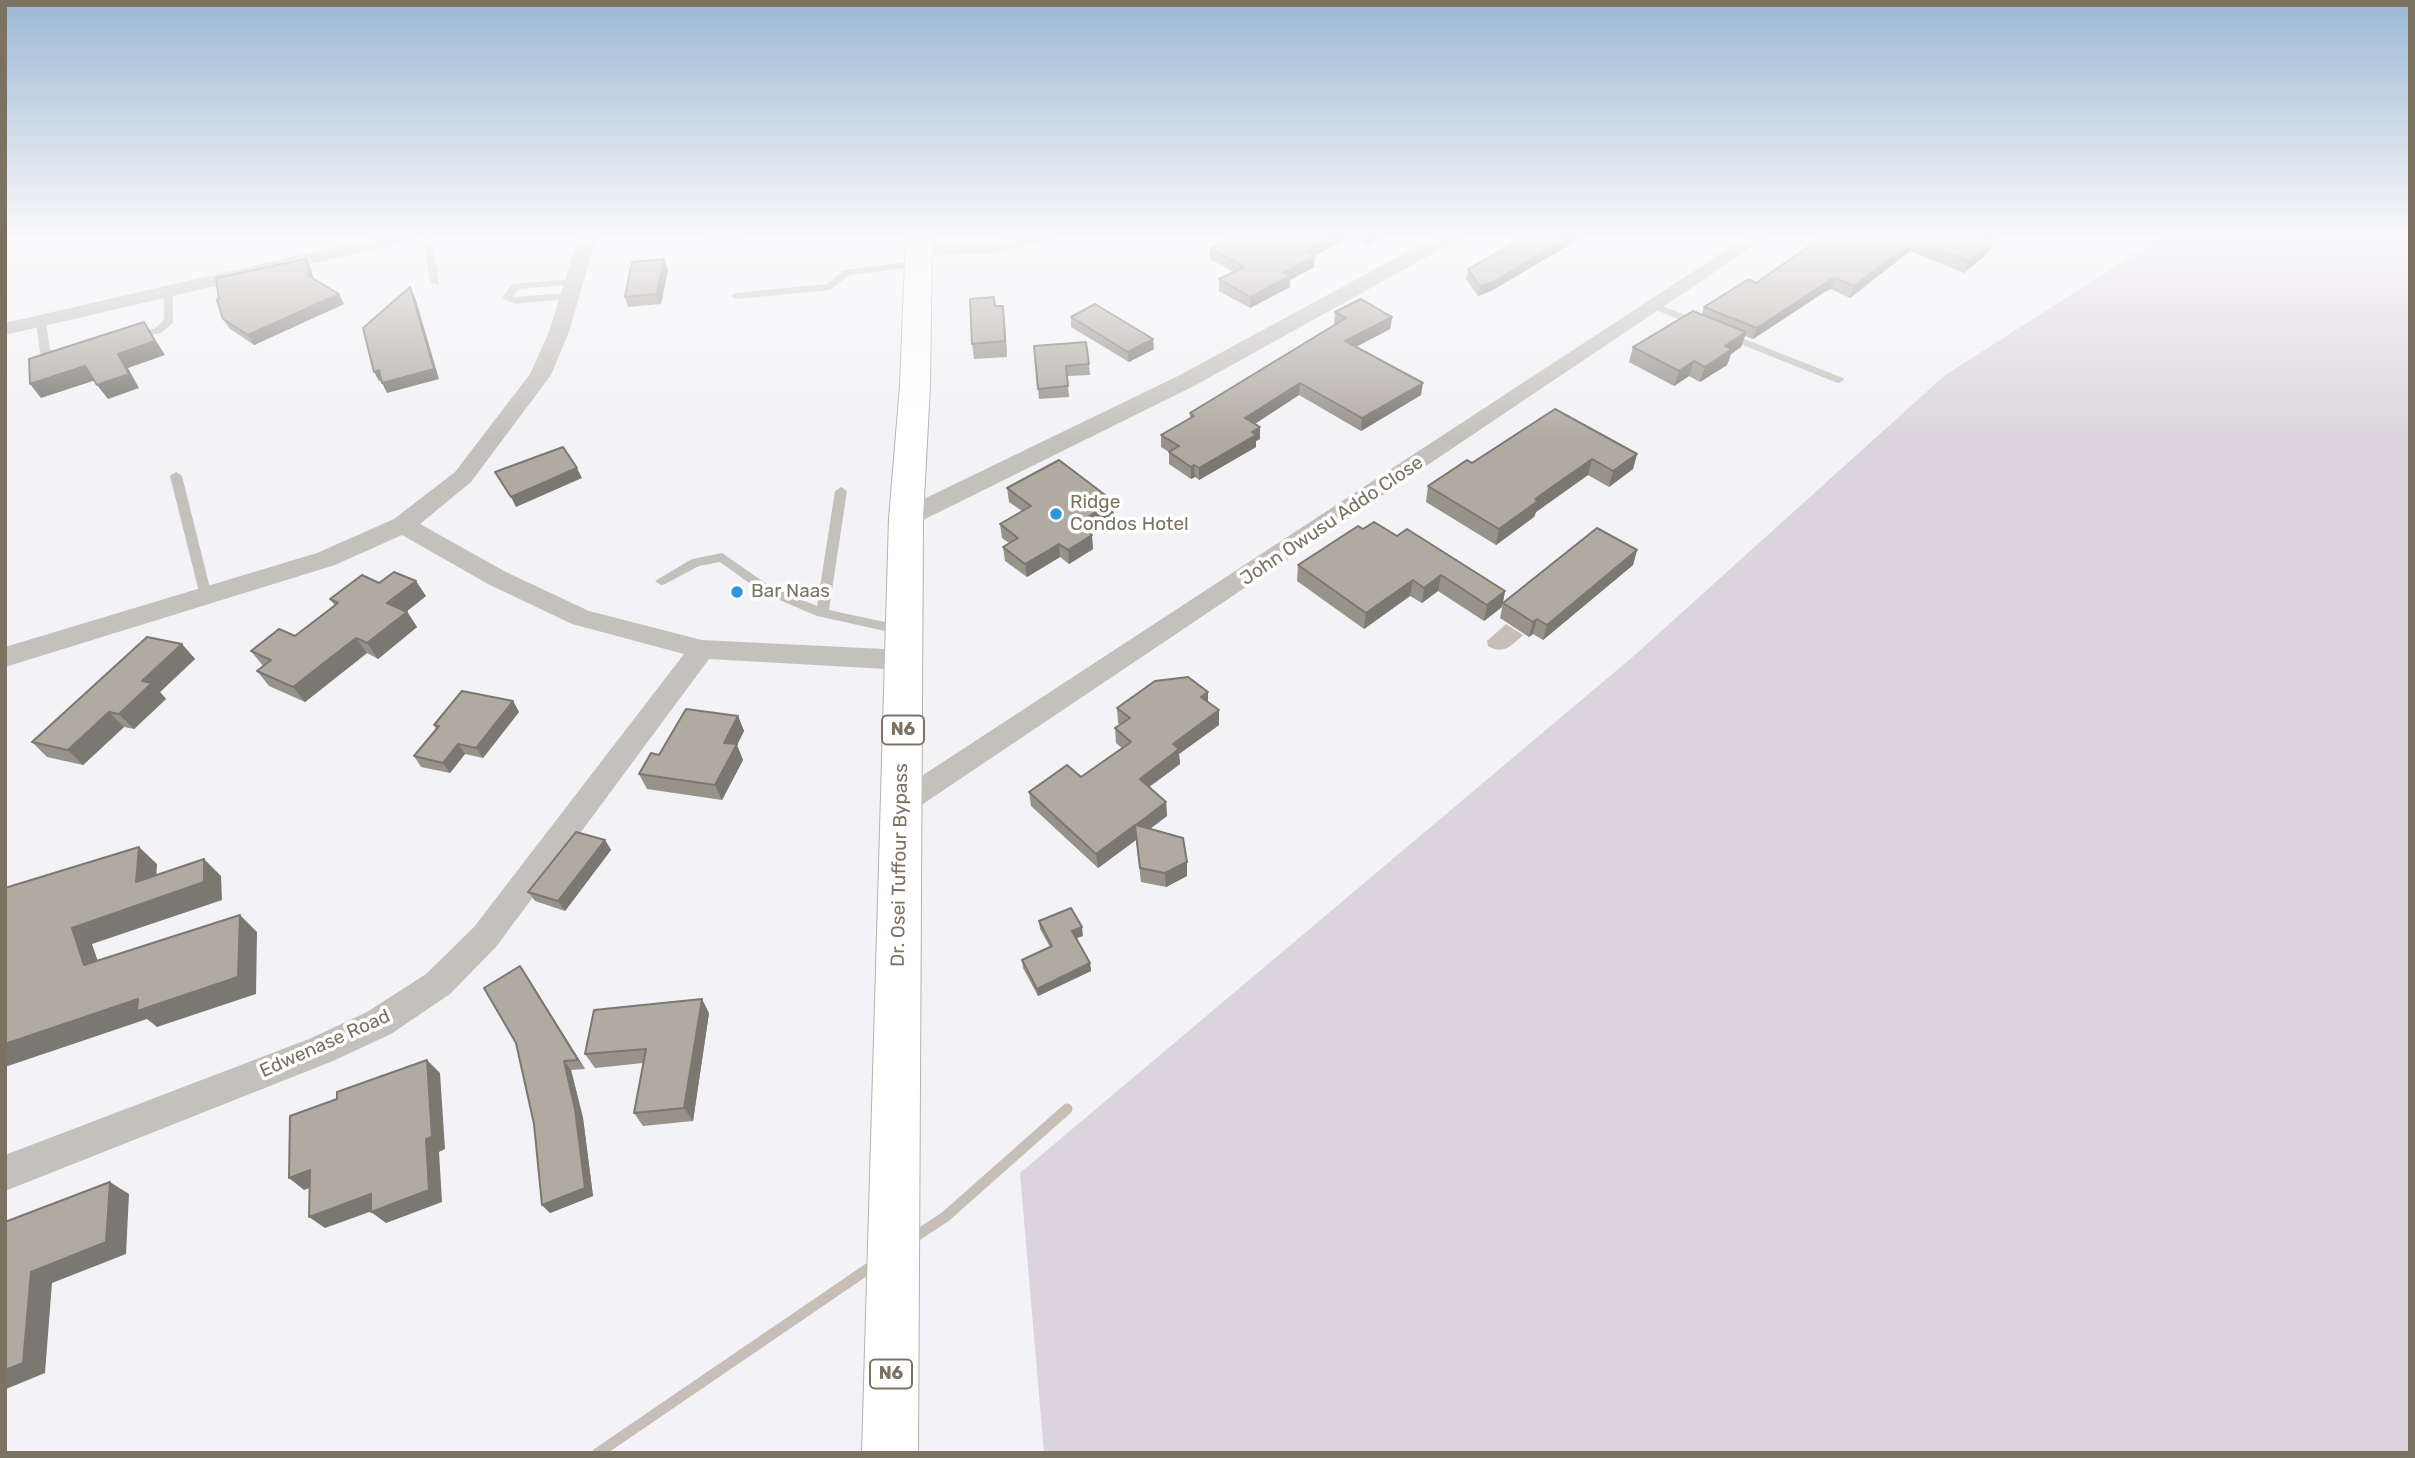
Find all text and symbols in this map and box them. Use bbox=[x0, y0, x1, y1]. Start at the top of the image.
street label: John Owusu Addo Close bbox=[1236, 451, 1428, 591]
place label: Ridge Condos Hotel bbox=[1070, 492, 1189, 536]
marker: Ridge Condos Hotel bbox=[1048, 506, 1064, 522]
place label: Bar Naas bbox=[751, 581, 830, 603]
marker: Bar Naas bbox=[729, 584, 745, 600]
road number: N6 bbox=[882, 716, 924, 744]
street label: Dr. Osei Tuffour Bypass bbox=[887, 763, 913, 967]
street label: Edwenase Road bbox=[256, 1005, 394, 1083]
road number: N6 bbox=[870, 1359, 912, 1388]

